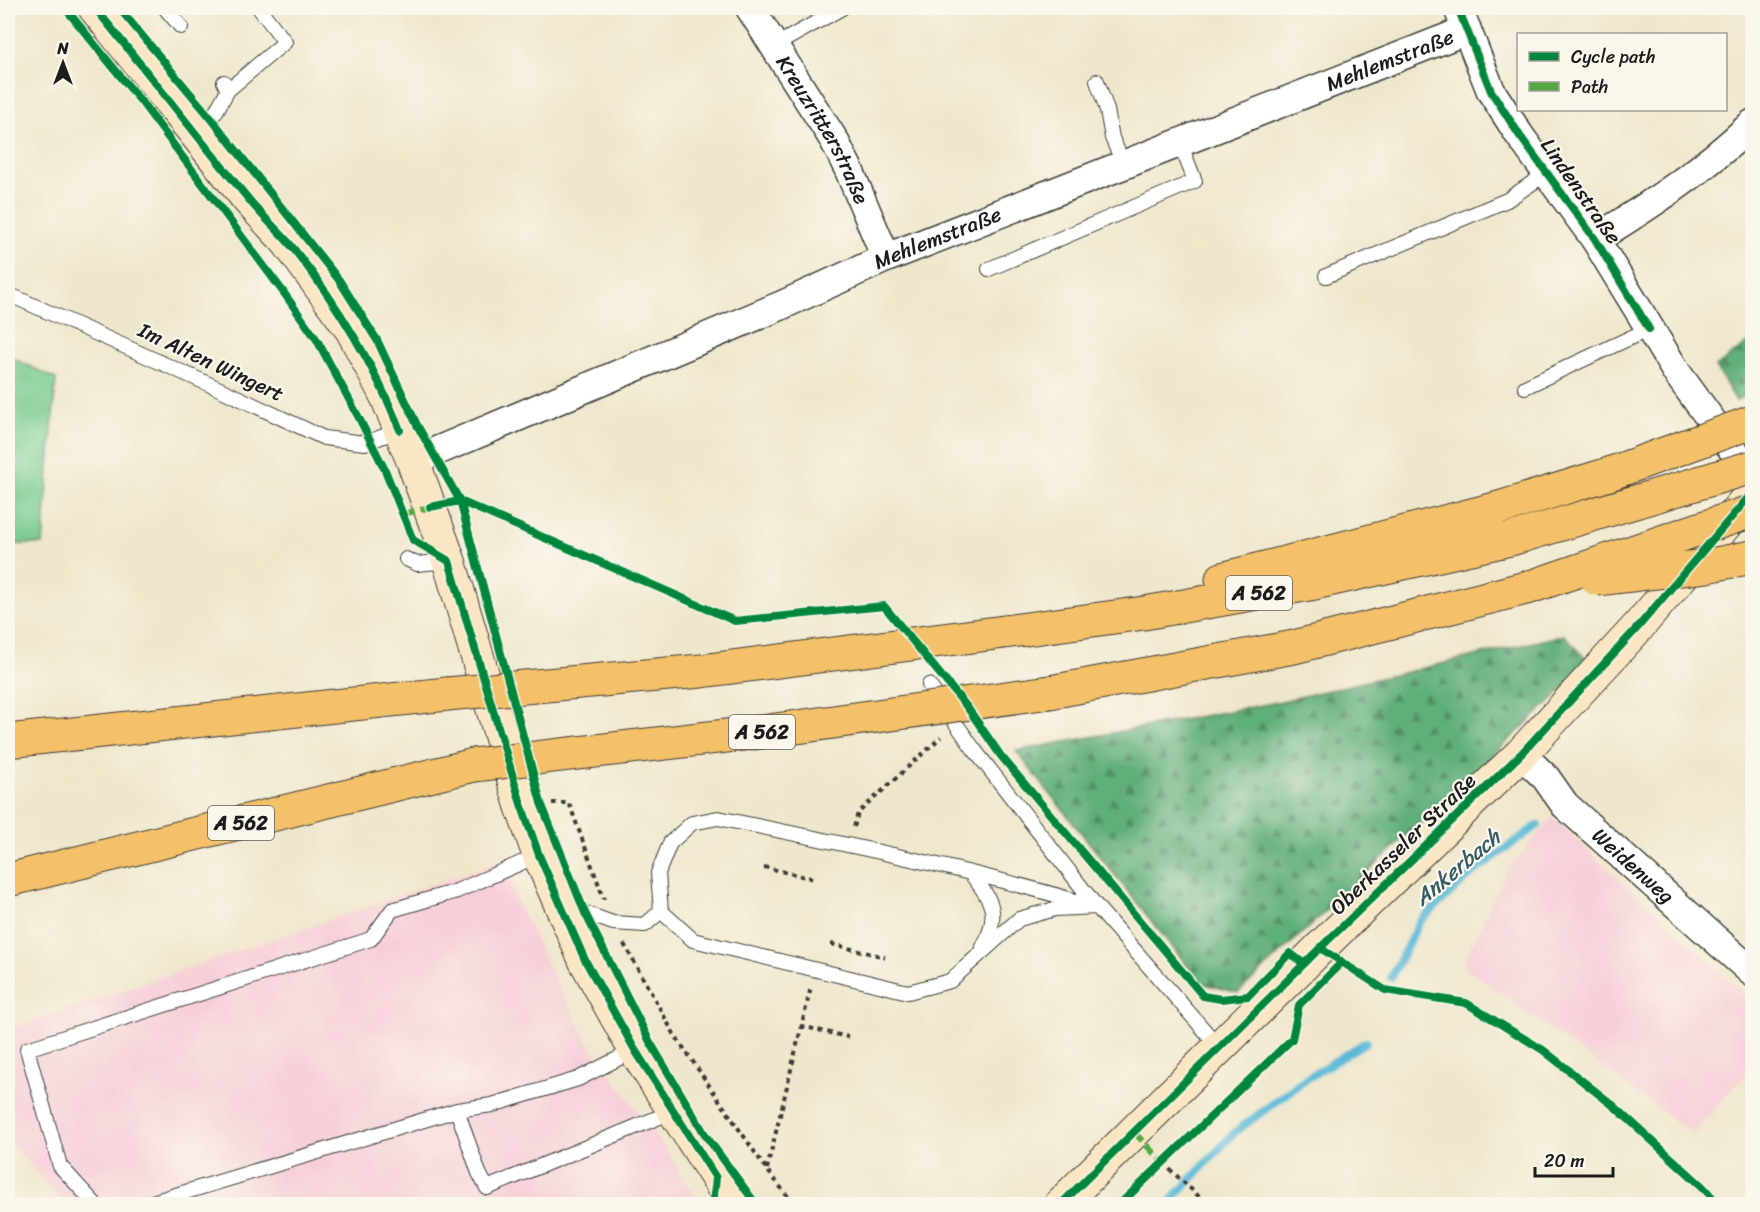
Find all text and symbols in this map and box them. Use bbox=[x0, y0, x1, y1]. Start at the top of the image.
street label: Mehlemstraße bbox=[1320, 18, 1460, 103]
north arrow bbox=[33, 33, 93, 93]
legend bbox=[1517, 33, 1727, 111]
text: N bbox=[56, 34, 69, 63]
text: Cycle path bbox=[1571, 41, 1655, 73]
street label: Kreuzritterstraße bbox=[765, 47, 880, 210]
text: Path bbox=[1571, 71, 1608, 103]
street label: Lindenstraße bbox=[1530, 130, 1632, 253]
street label: Mehlemstraße bbox=[867, 195, 1007, 280]
street label: Im Alten Wingert bbox=[131, 311, 290, 412]
road number: A 562 bbox=[1226, 576, 1292, 610]
road number: A 562 bbox=[729, 715, 795, 749]
street label: Oberkasseler Straße bbox=[1321, 763, 1485, 925]
road number: A 562 bbox=[208, 806, 274, 840]
water label: Ankerbach bbox=[1404, 817, 1512, 916]
street label: Weidenweg bbox=[1583, 818, 1684, 914]
scale bar bbox=[1535, 1140, 1613, 1178]
text: 20 m bbox=[1544, 1145, 1584, 1177]

